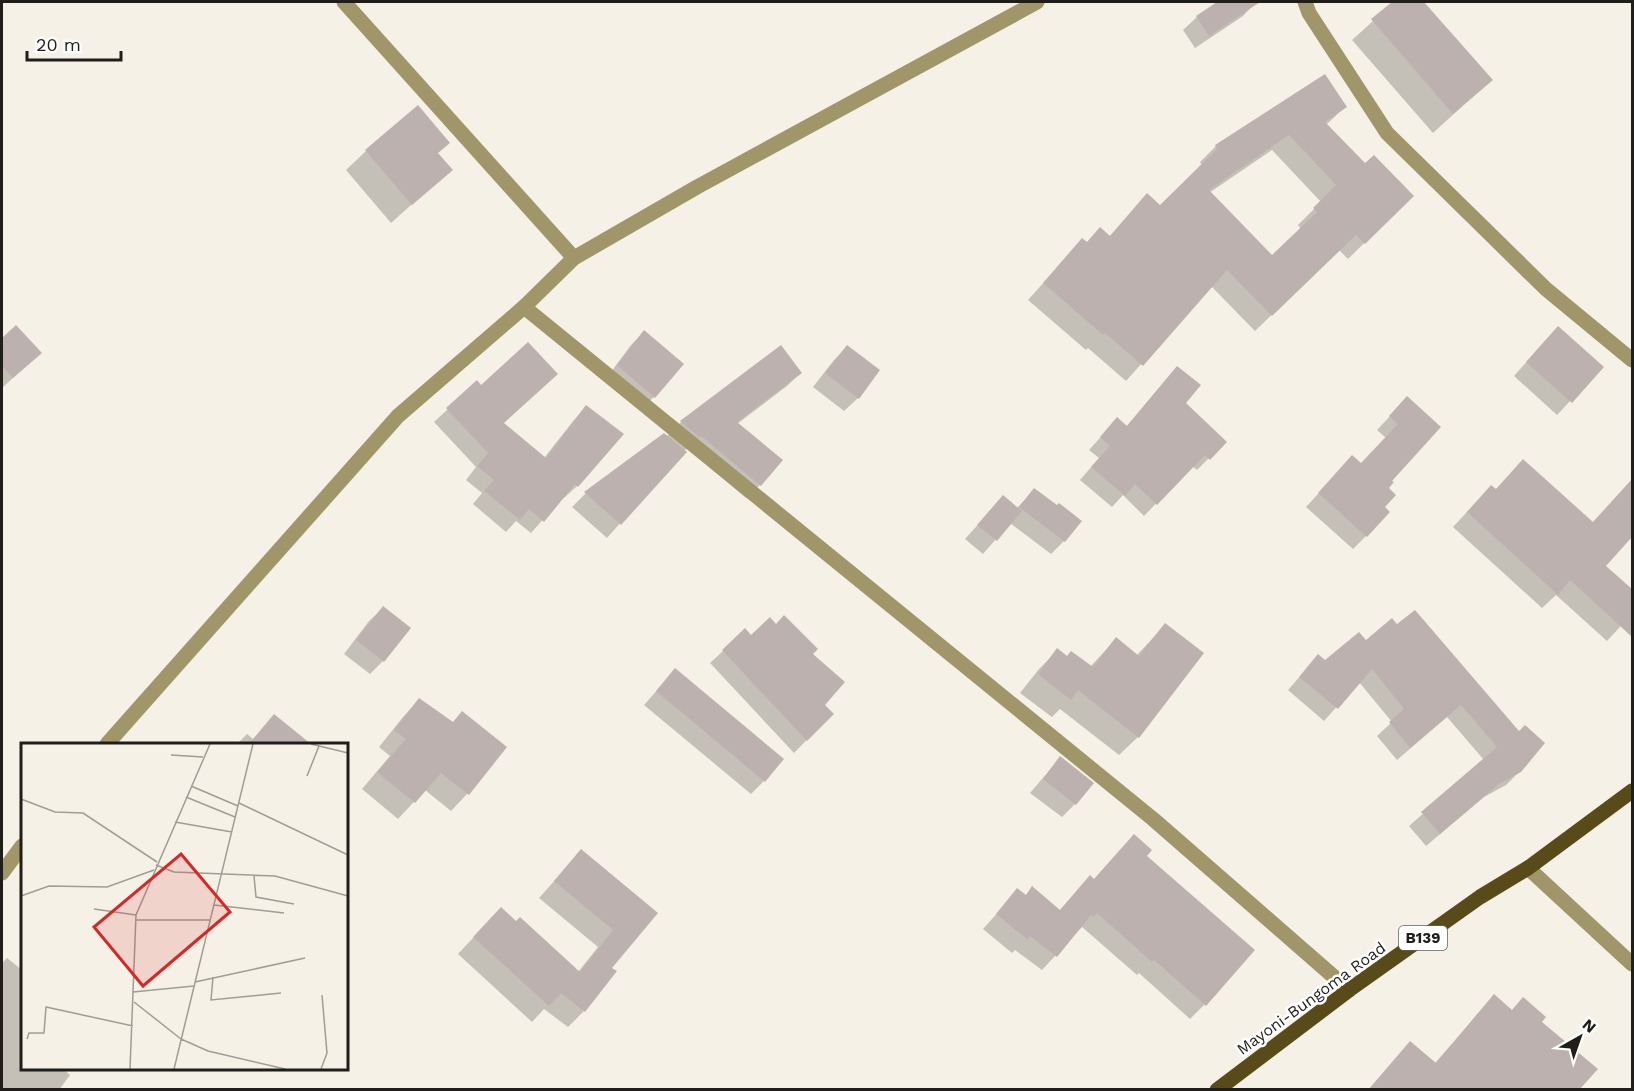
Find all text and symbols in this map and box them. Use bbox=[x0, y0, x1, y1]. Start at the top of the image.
scale bar bbox=[27, 24, 122, 62]
text: 20 m bbox=[36, 34, 81, 55]
inset map bbox=[21, 743, 348, 1070]
road number: B139 bbox=[1399, 926, 1447, 950]
street label: Mayoni-Bungoma Road bbox=[1233, 938, 1389, 1059]
north arrow bbox=[1550, 1007, 1610, 1067]
text: N bbox=[1579, 1015, 1600, 1037]

